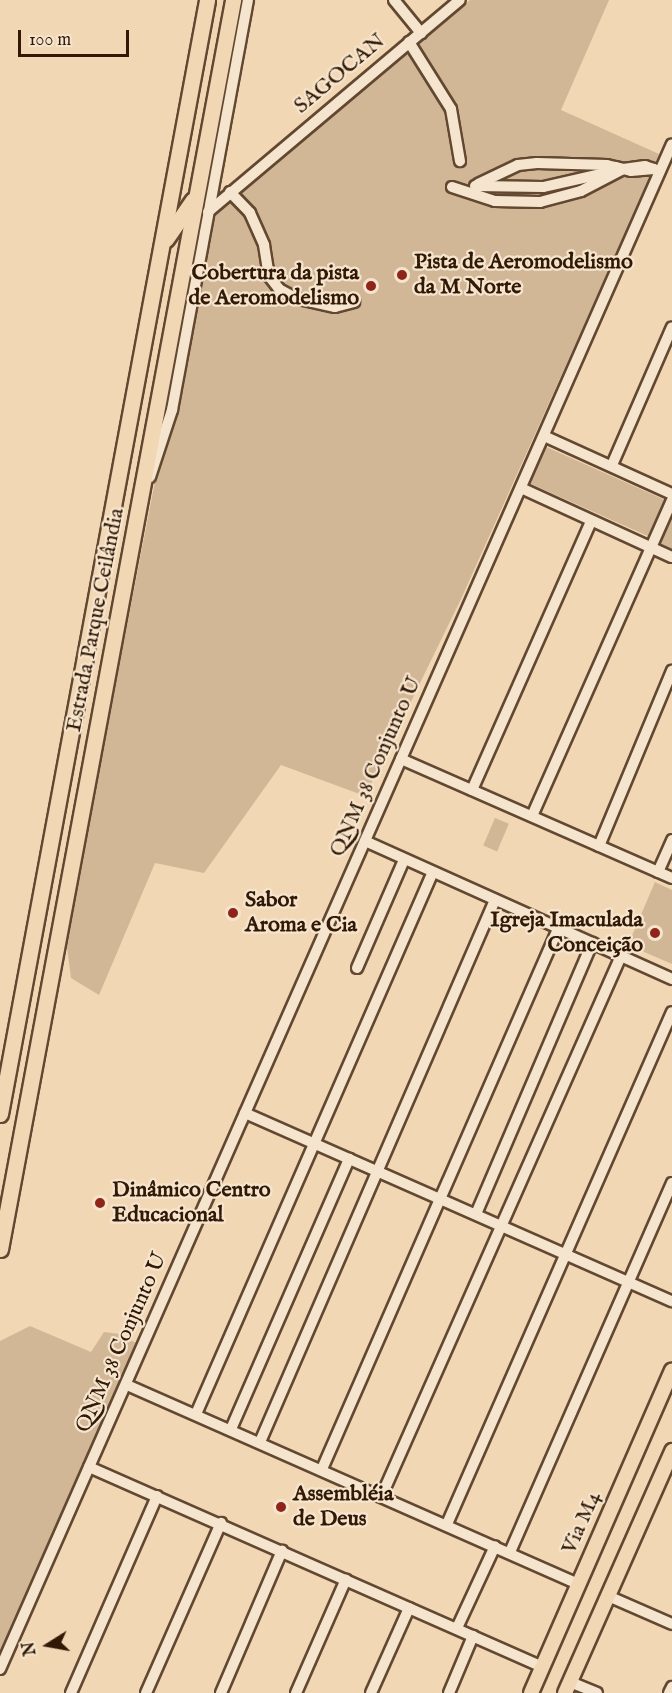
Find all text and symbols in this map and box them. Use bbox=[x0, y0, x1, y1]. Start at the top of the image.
scale bar bbox=[21, 18, 132, 56]
street label: SAGOCAN bbox=[289, 28, 391, 120]
text: 100 m bbox=[29, 29, 71, 52]
place label: Pista de Aeromodelismo da M Norte bbox=[414, 249, 633, 300]
place label: Cobertura da pista de Aeromodelismo bbox=[188, 260, 359, 312]
marker: Pista de Aeromodelismo da M Norte bbox=[395, 268, 409, 282]
marker: Cobertura da pista de Aeromodelismo bbox=[364, 279, 378, 293]
street label: Estrada Parque Ceilândia bbox=[61, 506, 131, 734]
street label: QNM 38 Conjunto U bbox=[324, 673, 428, 861]
place label: Sabor Aroma e Cia bbox=[245, 887, 357, 938]
marker: Sabor Aroma e Cia bbox=[226, 906, 240, 920]
place label: Igreja Imaculada Conceição bbox=[490, 907, 643, 958]
marker: Igreja Imaculada Conceição bbox=[648, 926, 662, 940]
place label: Dinâmico Centro Educacional bbox=[112, 1177, 271, 1228]
marker: Dinâmico Centro Educacional bbox=[93, 1196, 107, 1210]
street label: QNM 38 Conjunto U bbox=[70, 1249, 174, 1437]
place label: Assembléia de Deus bbox=[293, 1481, 393, 1532]
street label: Via M4 bbox=[557, 1487, 607, 1559]
marker: Assembléia de Deus bbox=[274, 1500, 288, 1514]
north arrow bbox=[18, 1615, 78, 1675]
text: N bbox=[19, 1640, 41, 1657]

